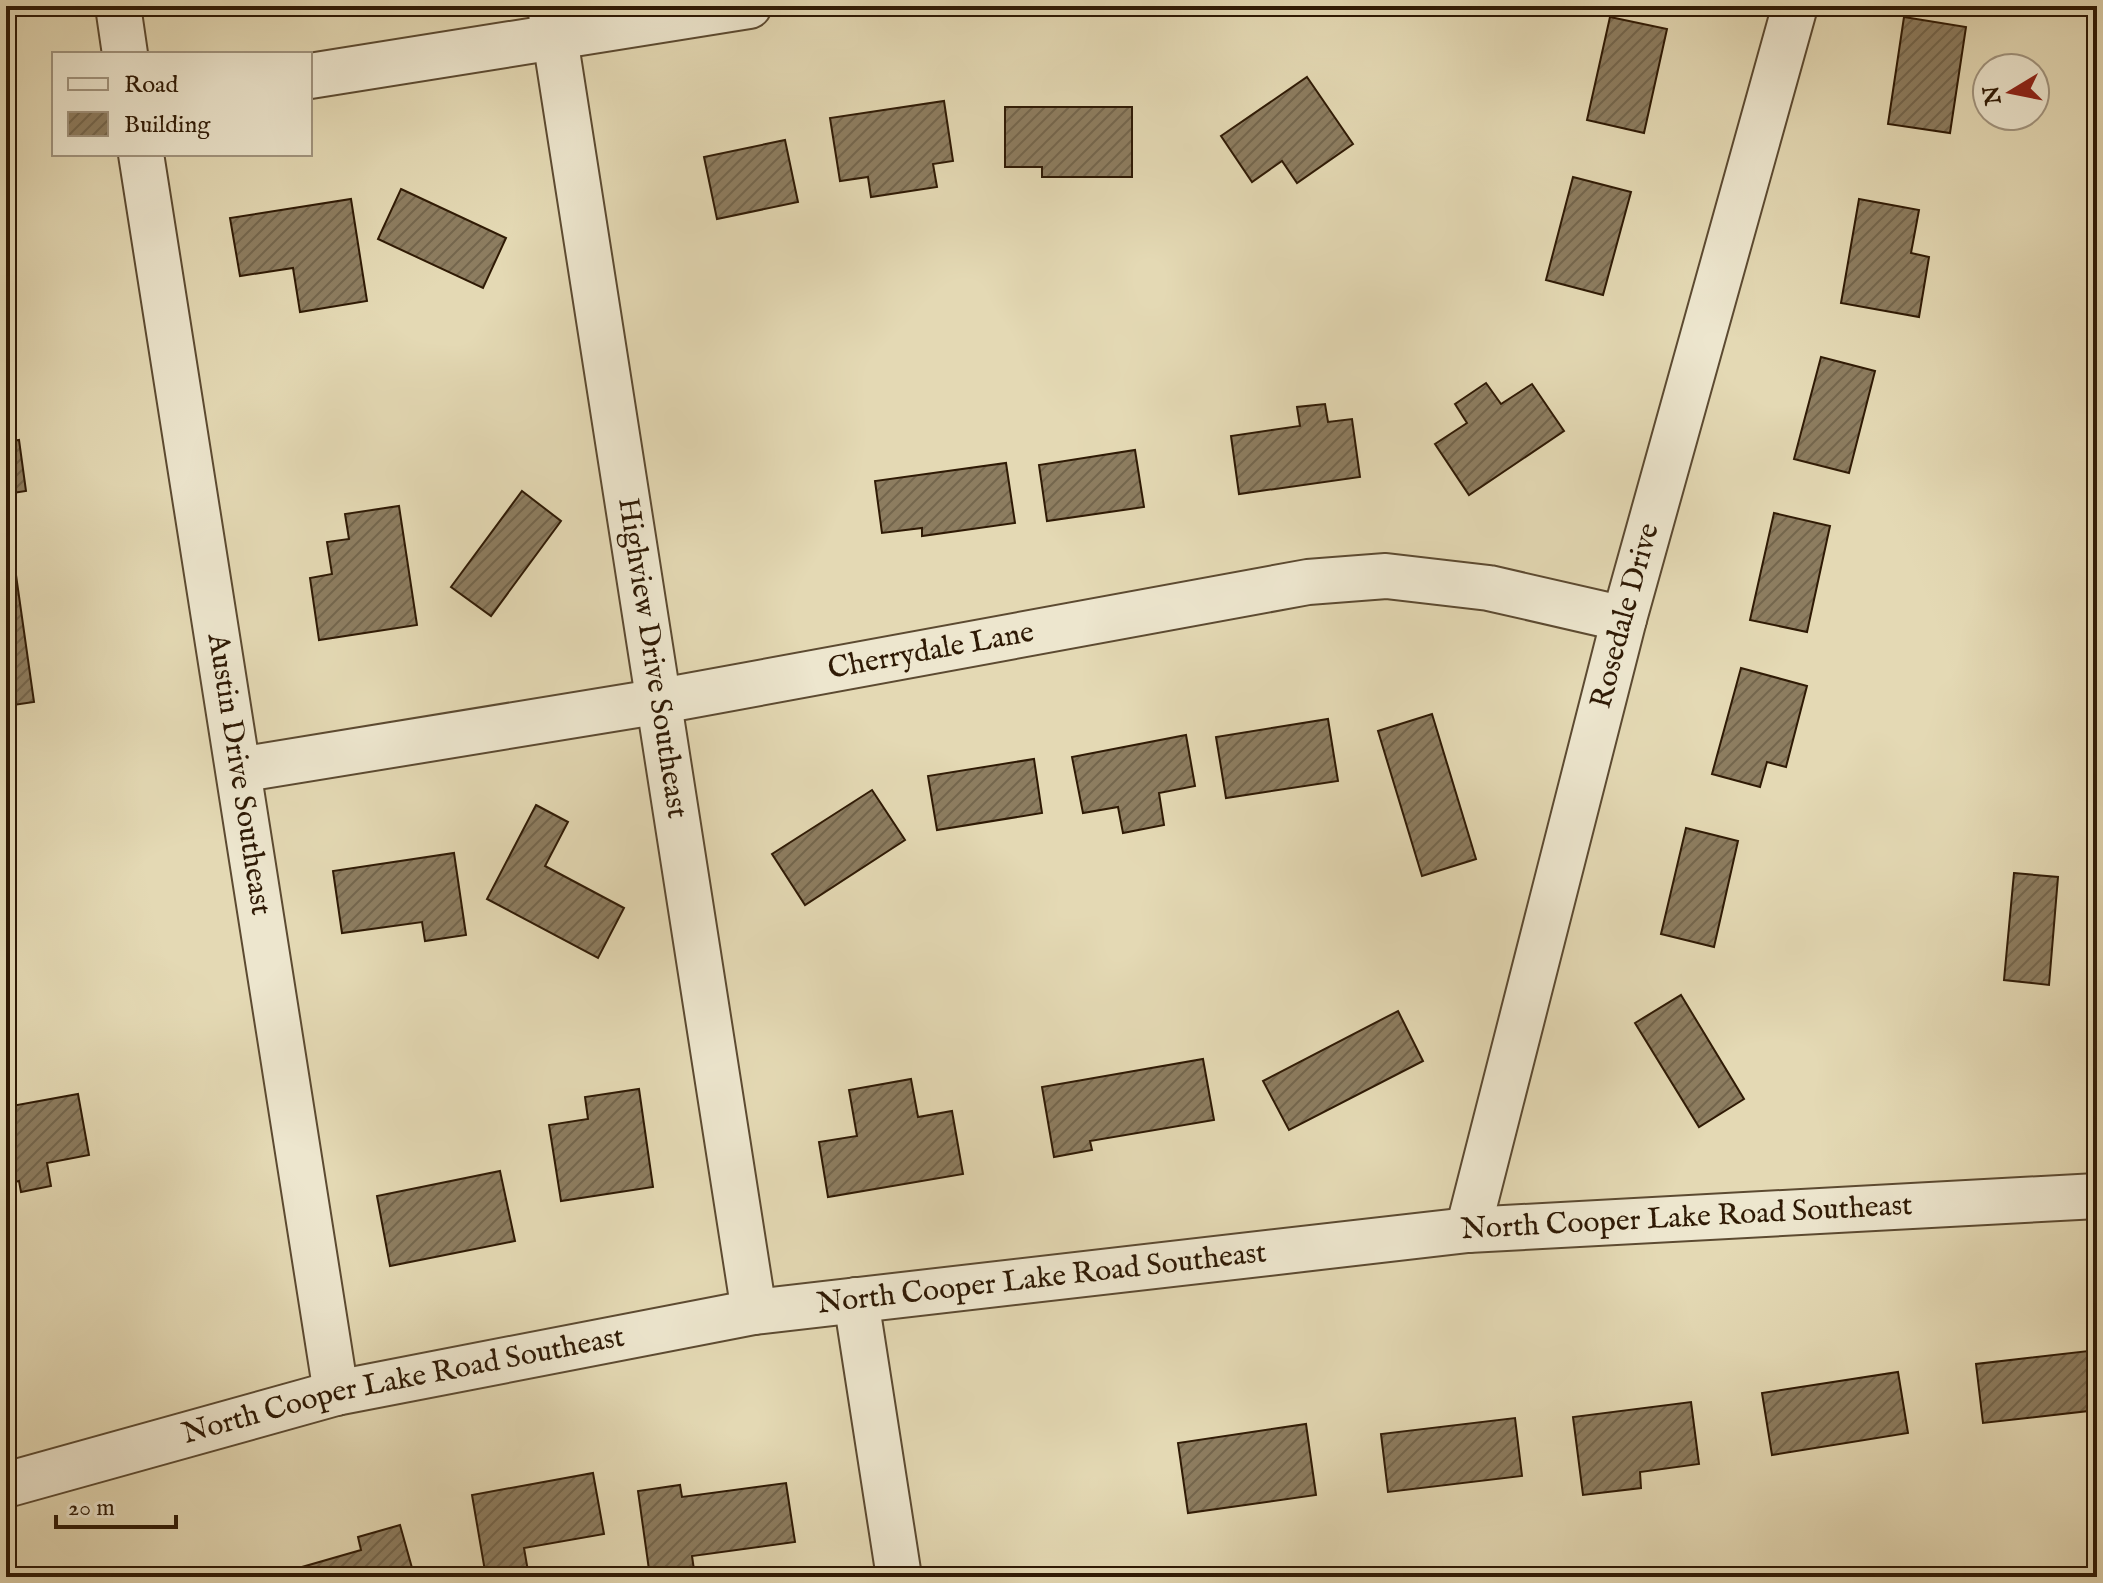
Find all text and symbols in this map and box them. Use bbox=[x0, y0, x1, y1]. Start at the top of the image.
legend bbox=[52, 52, 312, 156]
north arrow bbox=[1971, 52, 2051, 132]
text: Road bbox=[124, 70, 178, 101]
text: N bbox=[1978, 83, 2009, 108]
text: Building bbox=[124, 110, 211, 141]
street label: Highview Drive Southeast bbox=[608, 495, 696, 821]
street label: Rosedale Drive bbox=[1583, 519, 1669, 713]
street label: Cherrydale Lane bbox=[825, 614, 1037, 689]
street label: Austin Drive Southeast bbox=[198, 630, 280, 918]
street label: North Cooper Lake Road Southeast bbox=[1460, 1187, 1913, 1249]
street label: North Cooper Lake Road Southeast bbox=[815, 1234, 1269, 1324]
street label: North Cooper Lake Road Southeast bbox=[178, 1319, 628, 1454]
scale bar bbox=[56, 1479, 176, 1529]
text: 20 m bbox=[68, 1493, 115, 1524]

